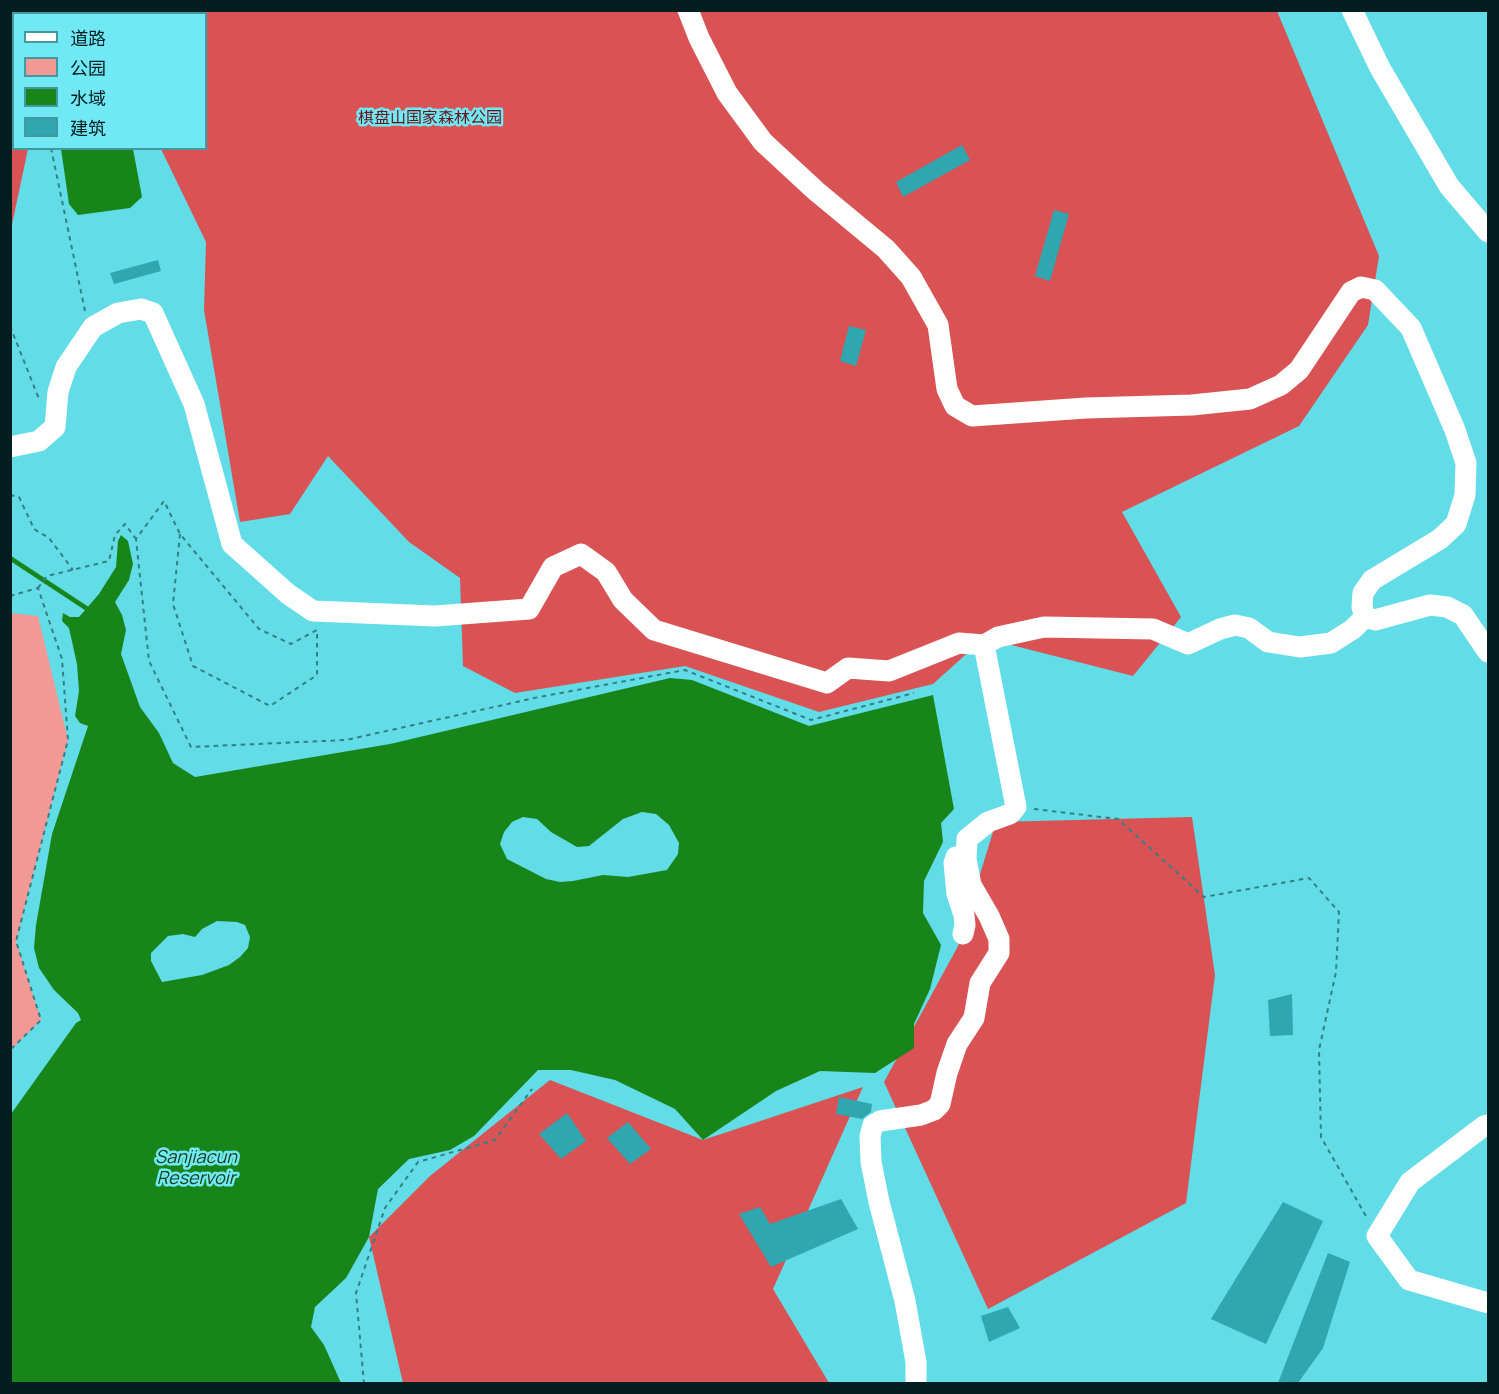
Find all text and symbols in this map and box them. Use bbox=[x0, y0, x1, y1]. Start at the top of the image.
legend bbox=[12, 12, 207, 150]
text: 道路 bbox=[70, 26, 106, 50]
text: 公园 bbox=[70, 56, 106, 80]
text: 水域 bbox=[70, 86, 106, 110]
park label: 棋盘山国家森林公园 bbox=[358, 109, 502, 129]
text: 建筑 bbox=[70, 116, 106, 140]
water label: Sanjiacun Reservoir bbox=[155, 1147, 237, 1190]

